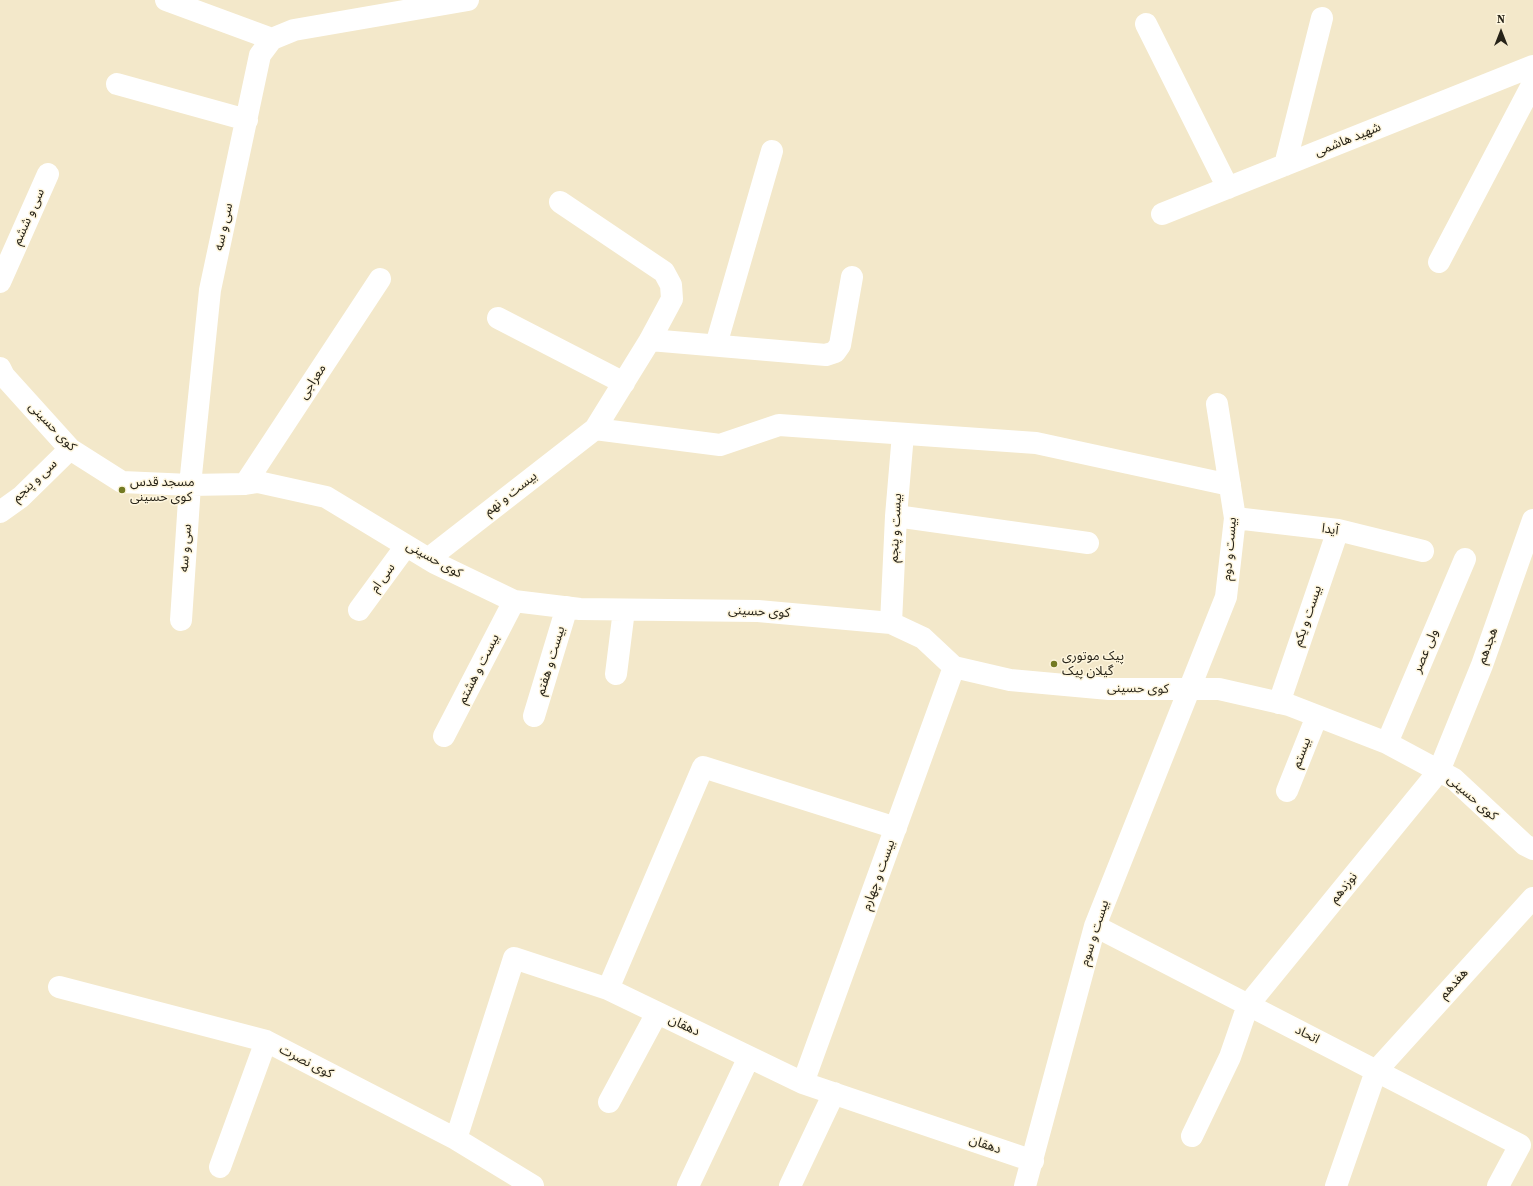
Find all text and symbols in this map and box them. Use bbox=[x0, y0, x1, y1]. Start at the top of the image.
north arrow bbox=[1481, 12, 1521, 52]
text: N bbox=[1497, 12, 1505, 27]
street label: شهید هاشمی bbox=[1313, 120, 1383, 160]
street label: سی و ششم bbox=[10, 186, 48, 248]
street label: سی و سه bbox=[211, 202, 237, 252]
street label: معراجی bbox=[296, 362, 330, 402]
street label: کوی حسینی bbox=[25, 399, 79, 455]
street label: سی و پنجم bbox=[9, 456, 61, 506]
street label: بیست و نهم bbox=[481, 469, 541, 519]
place label: مسجد قدس کوی حسینی bbox=[130, 475, 195, 506]
marker: مسجد قدس کوی حسینی bbox=[117, 485, 127, 495]
street label: بیست و پنجم bbox=[886, 493, 906, 563]
street label: بیست و دوم bbox=[1219, 517, 1241, 581]
street label: آیدا bbox=[1321, 521, 1339, 539]
street label: سی و سه bbox=[177, 523, 195, 573]
street label: کوی حسینی bbox=[403, 538, 465, 582]
street label: سی ام bbox=[367, 560, 399, 596]
street label: بیست و یکم bbox=[1290, 584, 1326, 648]
street label: کوی حسینی bbox=[728, 603, 790, 621]
street label: بیست و هفتم bbox=[533, 625, 569, 697]
street label: هجدهم bbox=[1474, 626, 1502, 666]
street label: ولی عصر bbox=[1410, 627, 1442, 675]
street label: بیست و هشتم bbox=[455, 632, 503, 706]
place label: پیک موتوری گیلان پیک bbox=[1062, 649, 1124, 680]
marker: پیک موتوری گیلان پیک bbox=[1049, 659, 1059, 669]
street label: کوی حسینی bbox=[1107, 681, 1169, 697]
street label: بیستم bbox=[1289, 735, 1315, 771]
street label: کوی حسینی bbox=[1443, 772, 1501, 824]
street label: بیست و چهارم bbox=[859, 838, 899, 912]
street label: نوزدهم bbox=[1327, 869, 1361, 907]
street label: بیست و سوم bbox=[1077, 898, 1113, 968]
street label: هفدهم bbox=[1436, 966, 1472, 1002]
street label: دهقان bbox=[666, 1012, 702, 1040]
street label: اتحاد bbox=[1292, 1022, 1322, 1048]
street label: کوی نصرت bbox=[276, 1042, 336, 1082]
street label: دهقان bbox=[967, 1132, 1003, 1158]

